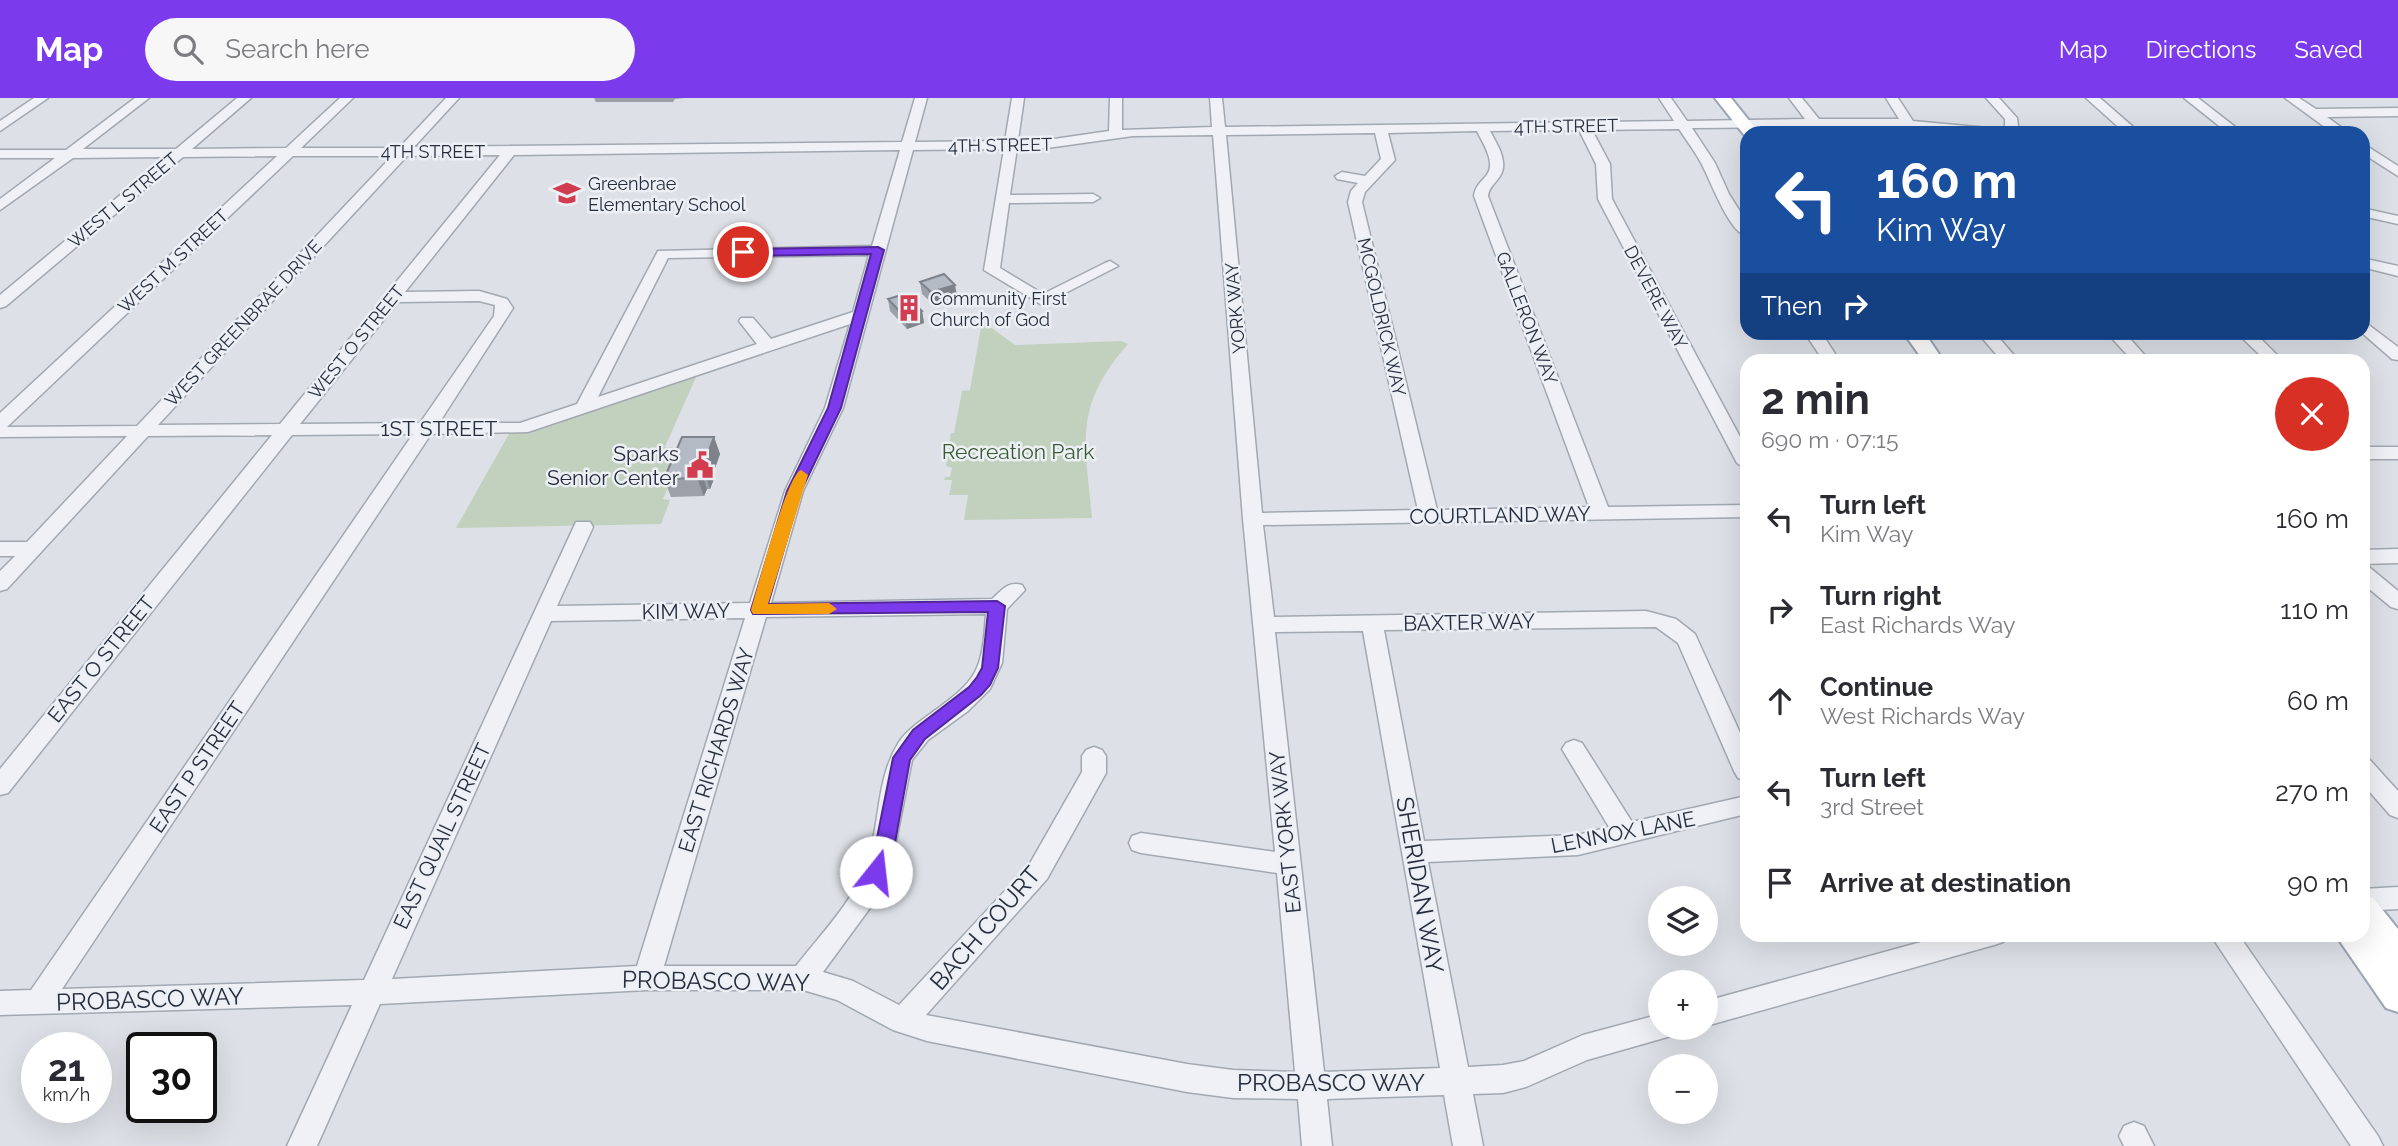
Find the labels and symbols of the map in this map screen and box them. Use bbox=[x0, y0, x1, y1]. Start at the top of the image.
street label: 4TH STREET bbox=[1514, 115, 1618, 137]
street label: 4TH STREET bbox=[948, 134, 1052, 156]
street label: 4TH STREET bbox=[381, 141, 485, 162]
street label: WEST L STREET bbox=[64, 148, 182, 252]
place label: Greenbrae Elementary School bbox=[588, 173, 746, 215]
school or university icon: Greenbrae Elementary School bbox=[552, 178, 582, 208]
street label: WEST M STREET bbox=[114, 205, 232, 317]
pin bbox=[713, 222, 773, 282]
street label: WEST GREENBRAE DRIVE bbox=[160, 235, 326, 411]
street label: MCGOLDRICK WAY bbox=[1354, 236, 1410, 398]
street label: DEVERE WAY bbox=[1620, 242, 1692, 352]
street label: GALLERON WAY bbox=[1492, 249, 1562, 388]
street label: YORK WAY bbox=[1221, 261, 1249, 355]
street label: WEST O STREET bbox=[304, 281, 408, 403]
place label: Community First Church of God bbox=[930, 288, 1067, 330]
building icon: Community First Church of God bbox=[894, 293, 924, 323]
street label: 1ST STREET bbox=[381, 416, 498, 441]
park label: Recreation Park bbox=[942, 439, 1094, 464]
place label: Sparks Senior Center bbox=[547, 441, 680, 490]
public building icon: Sparks Senior Center bbox=[685, 450, 715, 480]
street label: COURTLAND WAY bbox=[1409, 501, 1591, 529]
street label: EAST O STREET bbox=[42, 590, 160, 727]
street label: KIM WAY bbox=[641, 598, 731, 624]
street label: BAXTER WAY bbox=[1403, 608, 1536, 636]
street label: EAST RICHARDS WAY bbox=[673, 644, 759, 856]
street label: EAST P STREET bbox=[144, 697, 250, 837]
street label: EAST QUAIL STREET bbox=[388, 739, 496, 933]
street label: EAST YORK WAY bbox=[1264, 749, 1306, 914]
street label: SHERIDAN WAY bbox=[1390, 794, 1450, 976]
street label: LENNOX LANE bbox=[1549, 806, 1697, 858]
position arrow bbox=[839, 835, 913, 909]
street label: BACH COURT bbox=[924, 860, 1047, 996]
street label: PROBASCO WAY bbox=[622, 965, 811, 997]
street label: PROBASCO WAY bbox=[56, 981, 245, 1017]
speed limit sign: 30 bbox=[126, 1032, 217, 1123]
street label: PROBASCO WAY bbox=[1237, 1068, 1425, 1097]

